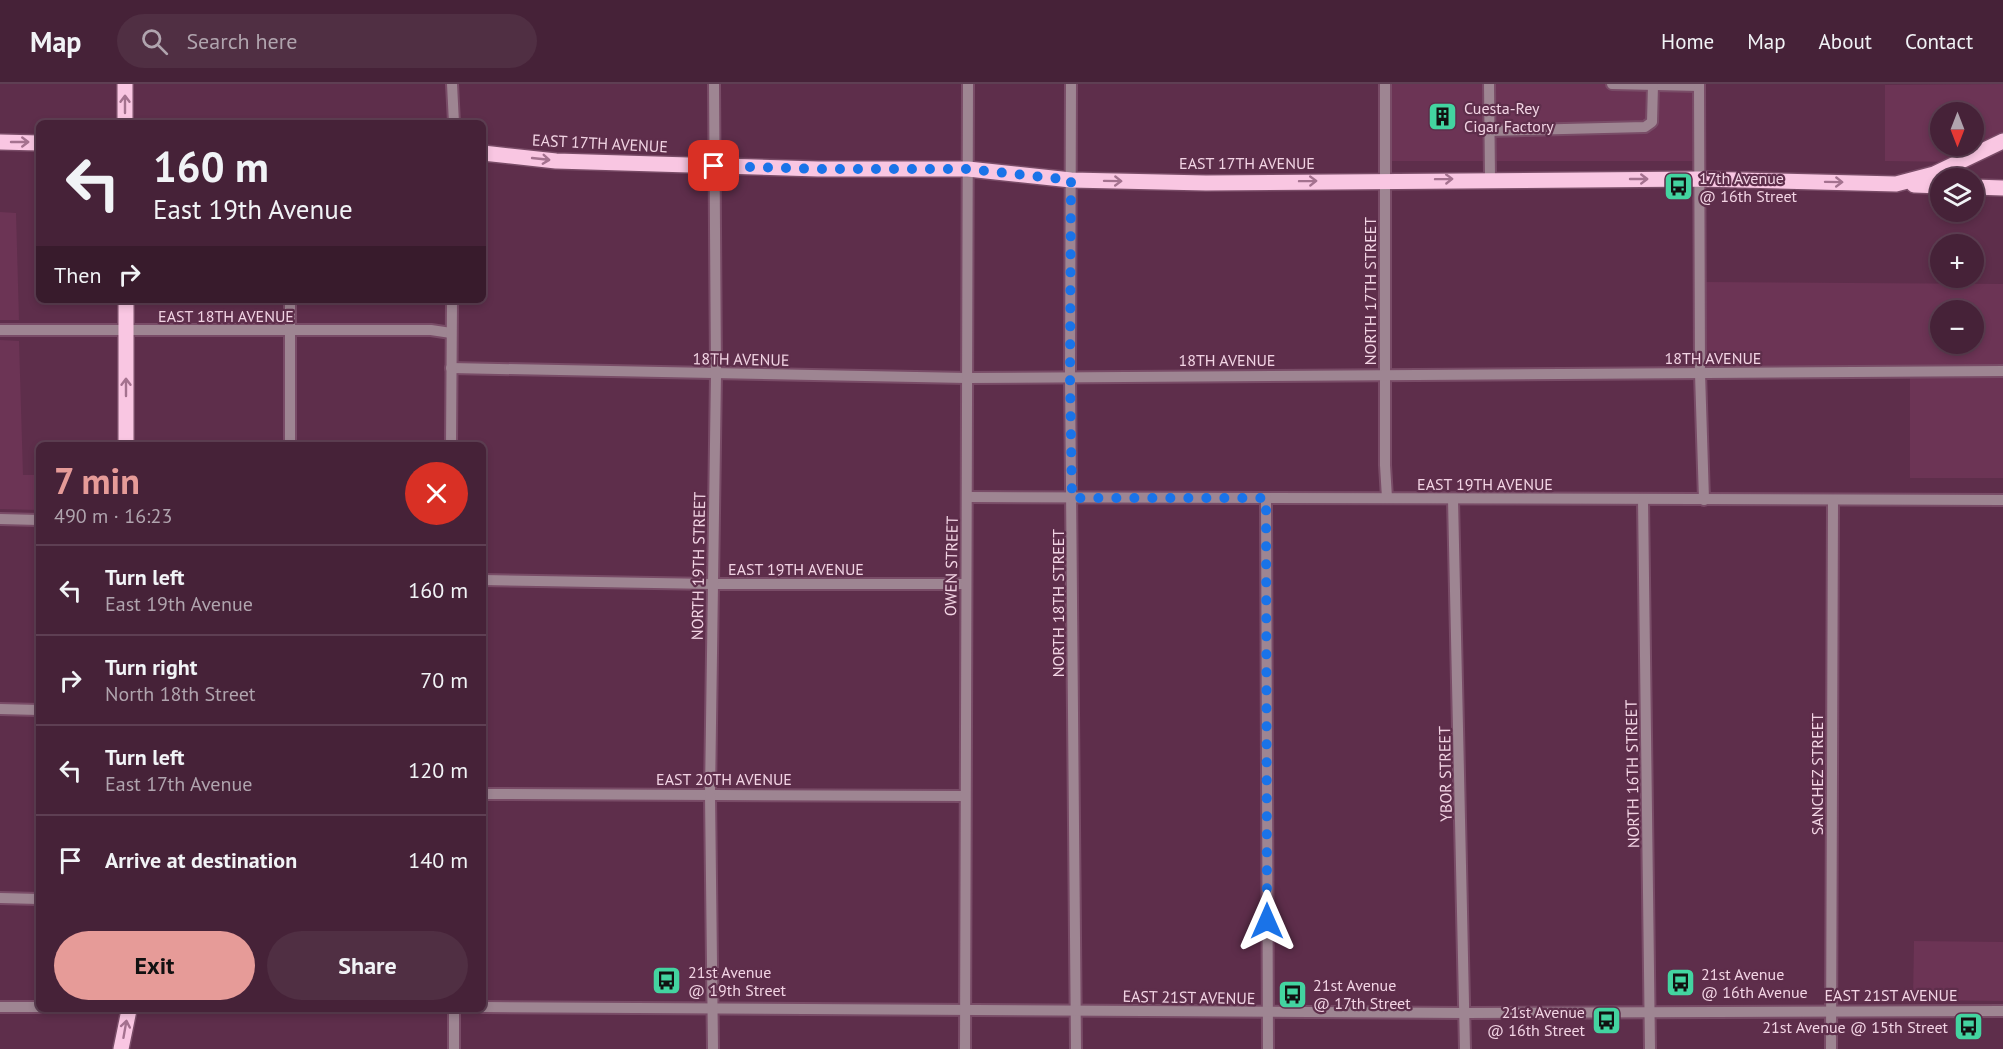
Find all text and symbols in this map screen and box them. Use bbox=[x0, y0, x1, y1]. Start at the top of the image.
search box bbox=[117, 14, 537, 68]
text: Map bbox=[30, 23, 81, 60]
icon: search bbox=[138, 25, 171, 58]
text: Search here bbox=[186, 27, 297, 55]
text: Home bbox=[1661, 28, 1714, 55]
text: Map bbox=[1747, 28, 1786, 55]
text: About bbox=[1819, 28, 1872, 55]
text: Contact bbox=[1905, 28, 1973, 55]
one-way arrow bbox=[119, 94, 131, 114]
place label: Cuesta-Rey Cigar Factory bbox=[1464, 98, 1554, 136]
building icon: Cuesta-Rey Cigar Factory bbox=[1427, 101, 1459, 133]
north arrow bbox=[1930, 102, 1984, 156]
map controls bbox=[1930, 102, 1984, 354]
street label: EAST 17TH AVENUE bbox=[532, 129, 668, 157]
one-way arrow bbox=[9, 136, 29, 148]
text: 160 m bbox=[153, 139, 269, 194]
pin bbox=[688, 140, 739, 191]
icon: left bbox=[54, 144, 132, 222]
icon: arrive bbox=[697, 149, 730, 182]
street label: EAST 17TH AVENUE bbox=[1179, 153, 1315, 173]
one-way arrow bbox=[531, 154, 551, 165]
place label: 17th Avenue @ 16th Street bbox=[1699, 168, 1798, 206]
button: layers bbox=[1930, 168, 1984, 222]
bus stop icon: 17th Avenue @ 16th Street bbox=[1662, 171, 1694, 203]
one-way arrow bbox=[1628, 173, 1648, 185]
one-way arrow bbox=[1433, 174, 1453, 185]
one-way arrow bbox=[1103, 175, 1123, 186]
one-way arrow bbox=[1298, 175, 1318, 187]
one-way arrow bbox=[1823, 177, 1843, 188]
text: East 19th Avenue bbox=[153, 192, 353, 226]
street label: NORTH 17TH STREET bbox=[1360, 217, 1380, 365]
button: + bbox=[1930, 234, 1984, 288]
icon: right bbox=[113, 258, 146, 291]
text: Then bbox=[54, 261, 101, 289]
button: − bbox=[1930, 300, 1984, 354]
street label: EAST 18TH AVENUE bbox=[158, 306, 294, 326]
street label: 18TH AVENUE bbox=[692, 348, 790, 370]
street label: 18TH AVENUE bbox=[1665, 348, 1761, 368]
street label: 18TH AVENUE bbox=[1179, 350, 1275, 370]
one-way arrow bbox=[120, 378, 132, 398]
text: 7 min bbox=[54, 457, 140, 504]
button: close bbox=[405, 462, 468, 525]
street label: EAST 19TH AVENUE bbox=[1417, 474, 1553, 494]
street label: NORTH 19TH STREET bbox=[687, 492, 709, 640]
text: 490 m · 16:23 bbox=[54, 503, 172, 529]
street label: OWEN STREET bbox=[940, 516, 962, 616]
street label: NORTH 18TH STREET bbox=[1048, 529, 1068, 677]
street label: EAST 19TH AVENUE bbox=[728, 559, 864, 579]
text: Turn left bbox=[105, 563, 185, 591]
icon: left bbox=[54, 574, 87, 607]
text: 160 m bbox=[408, 576, 468, 604]
text: East 19th Avenue bbox=[105, 591, 253, 617]
text: Turn right bbox=[105, 653, 197, 681]
icon: right bbox=[54, 664, 87, 697]
text: 70 m bbox=[420, 666, 468, 694]
text: North 18th Street bbox=[105, 681, 256, 707]
street label: NORTH 16TH STREET bbox=[1621, 700, 1643, 848]
street label: SANCHEZ STREET bbox=[1807, 713, 1827, 835]
street label: YBOR STREET bbox=[1434, 726, 1456, 822]
text: Turn left bbox=[105, 743, 185, 771]
icon: left bbox=[54, 754, 87, 787]
text: 120 m bbox=[408, 756, 468, 784]
street label: EAST 20TH AVENUE bbox=[656, 769, 792, 789]
text: East 17th Avenue bbox=[105, 771, 252, 797]
icon: arrive bbox=[54, 844, 87, 877]
text: Arrive at destination bbox=[105, 846, 297, 874]
text: 140 m bbox=[408, 846, 468, 874]
position arrow bbox=[1235, 889, 1299, 953]
button: Exit bbox=[54, 931, 255, 1000]
button: Share bbox=[267, 931, 468, 1000]
place label: 21st Avenue @ 19th Street bbox=[688, 962, 787, 1000]
place label: 21st Avenue @ 16th Avenue bbox=[1701, 964, 1808, 1002]
bus stop icon: 21st Avenue @ 19th Street bbox=[651, 965, 683, 997]
bus stop icon: 21st Avenue @ 16th Avenue bbox=[1664, 967, 1696, 999]
place label: 21st Avenue @ 17th Street bbox=[1313, 975, 1411, 1013]
bus stop icon: 21st Avenue @ 17th Street bbox=[1276, 978, 1308, 1010]
street label: EAST 21ST AVENUE bbox=[1825, 985, 1957, 1005]
street label: EAST 21ST AVENUE bbox=[1122, 986, 1256, 1008]
place label: 21st Avenue @ 16th Street bbox=[1487, 1002, 1586, 1040]
bus stop icon: 21st Avenue @ 16th Street bbox=[1590, 1005, 1622, 1037]
bus stop icon: 21st Avenue @ 15th Street bbox=[1953, 1011, 1985, 1043]
place label: 21st Avenue @ 15th Street bbox=[1762, 1017, 1949, 1037]
one-way arrow bbox=[120, 1020, 131, 1040]

